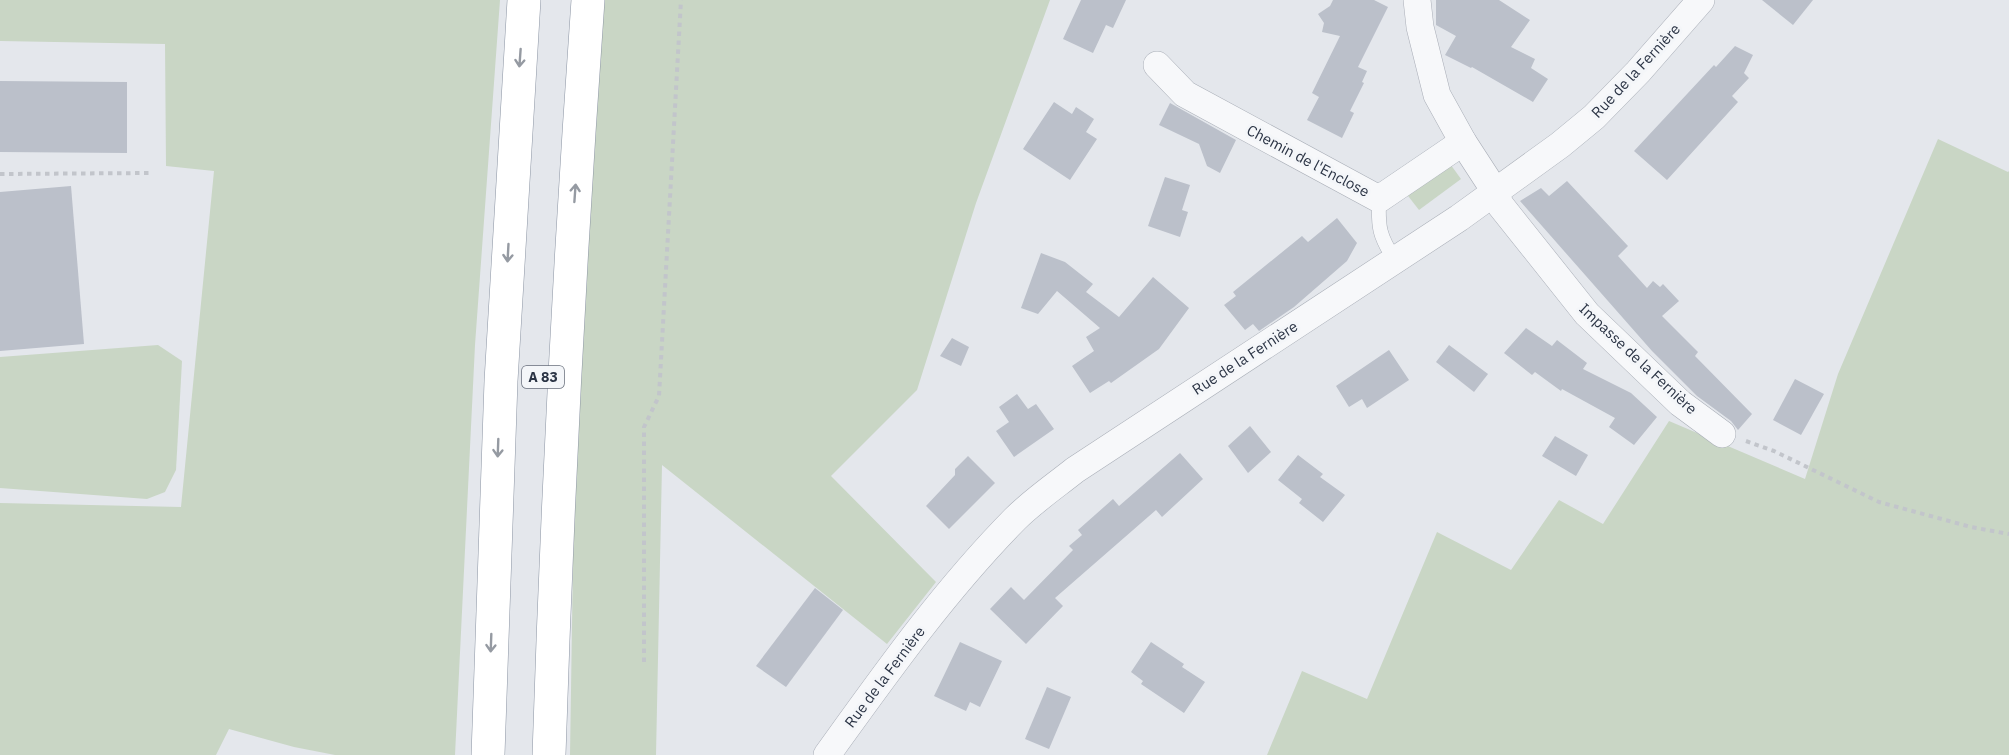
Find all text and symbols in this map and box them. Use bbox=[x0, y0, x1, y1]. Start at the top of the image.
street label: Rue de la Fernière bbox=[1587, 20, 1684, 122]
one-way arrow bbox=[515, 48, 526, 68]
street label: Chemin de l'Enclose bbox=[1244, 120, 1373, 201]
one-way arrow bbox=[569, 184, 580, 204]
one-way arrow bbox=[502, 242, 513, 262]
street label: Impasse de la Fernière bbox=[1575, 299, 1701, 418]
street label: Rue de la Fernière bbox=[1188, 316, 1301, 399]
road number: A 83 bbox=[522, 366, 564, 388]
one-way arrow bbox=[493, 437, 504, 457]
street label: Rue de la Fernière bbox=[840, 622, 929, 731]
one-way arrow bbox=[486, 632, 497, 652]

